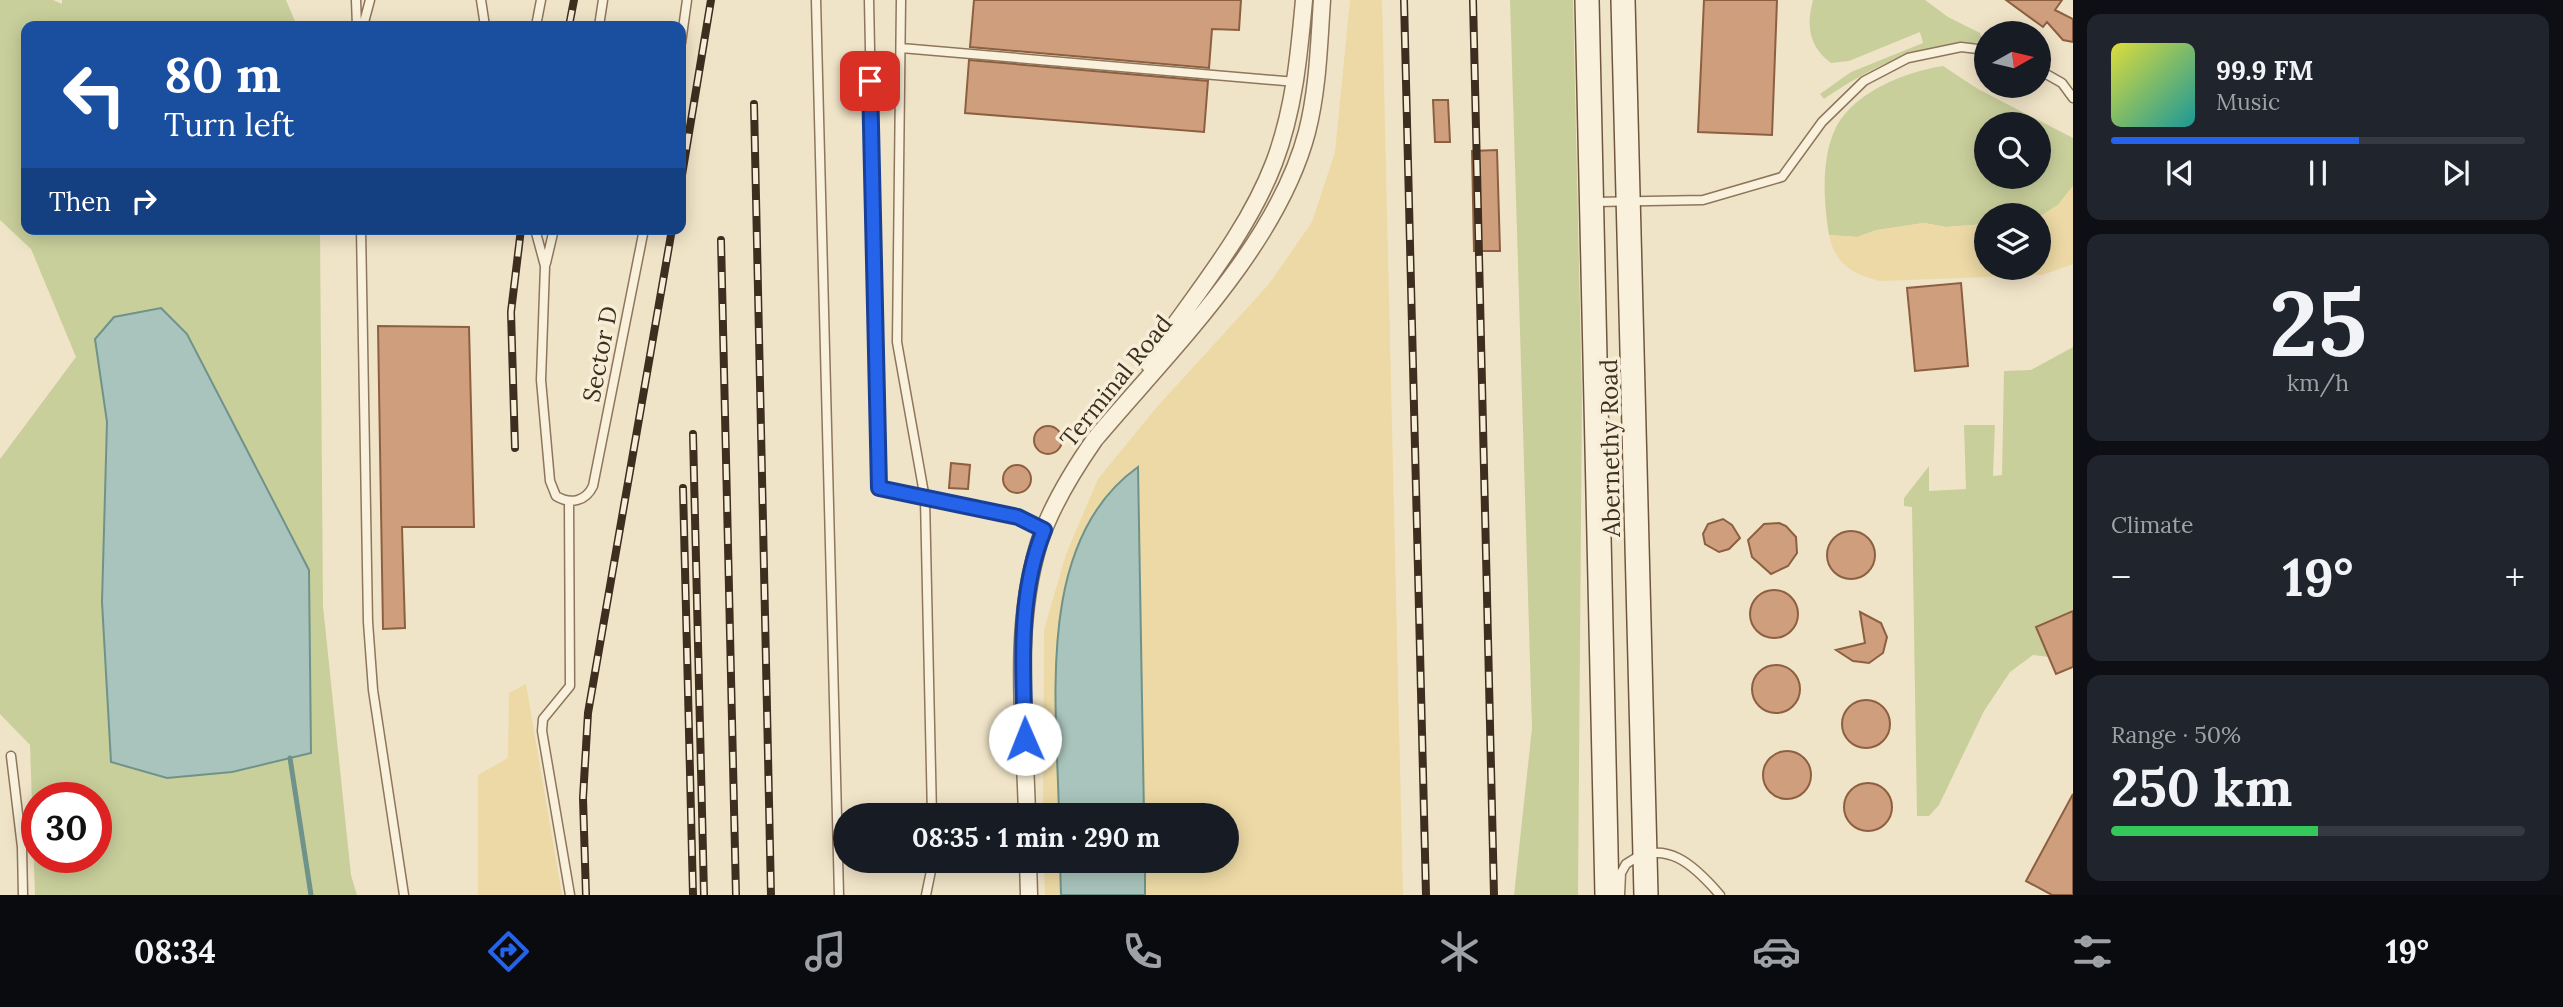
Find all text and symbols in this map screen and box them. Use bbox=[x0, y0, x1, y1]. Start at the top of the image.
north arrow bbox=[1974, 21, 2051, 98]
map controls bbox=[1974, 21, 2051, 280]
text: 80 m bbox=[164, 43, 281, 105]
icon: left bbox=[49, 49, 140, 140]
pin bbox=[840, 51, 900, 111]
text: 99.9 FM bbox=[2216, 54, 2314, 87]
icon: arrive bbox=[851, 62, 889, 100]
text: Music bbox=[2216, 87, 2280, 116]
text: Turn left bbox=[164, 104, 294, 145]
button: search bbox=[1974, 112, 2051, 189]
icon: previous bbox=[2161, 154, 2199, 192]
icon: pause bbox=[2299, 154, 2337, 192]
icon: next bbox=[2437, 154, 2475, 192]
icon: right bbox=[125, 182, 163, 220]
text: Then bbox=[49, 185, 111, 218]
button: layers bbox=[1974, 203, 2051, 280]
text: 25 bbox=[2269, 264, 2367, 381]
street label: Sector D bbox=[576, 303, 624, 405]
street label: Terminal Road bbox=[1053, 309, 1179, 453]
street label: Abernethy Road bbox=[1593, 359, 1627, 538]
text: km/h bbox=[2287, 368, 2349, 397]
text: Climate bbox=[2111, 510, 2193, 539]
text: 19° bbox=[2283, 544, 2353, 610]
text: − bbox=[2111, 553, 2131, 601]
text: + bbox=[2505, 553, 2525, 601]
position arrow bbox=[988, 702, 1062, 776]
text: Range · 50% bbox=[2111, 720, 2241, 749]
text: 250 km bbox=[2111, 754, 2292, 820]
speed limit sign: 30 bbox=[21, 782, 112, 873]
text: 08:35 · 1 min · 290 m bbox=[912, 821, 1160, 854]
icon: directions bbox=[484, 927, 533, 976]
icon: music bbox=[801, 927, 850, 976]
icon: phone bbox=[1118, 927, 1167, 976]
icon: climate bbox=[1435, 927, 1484, 976]
icon: car bbox=[1752, 927, 1801, 976]
icon: filters bbox=[2068, 927, 2117, 976]
text: 08:34 bbox=[134, 931, 216, 972]
text: 19° bbox=[2385, 931, 2429, 972]

